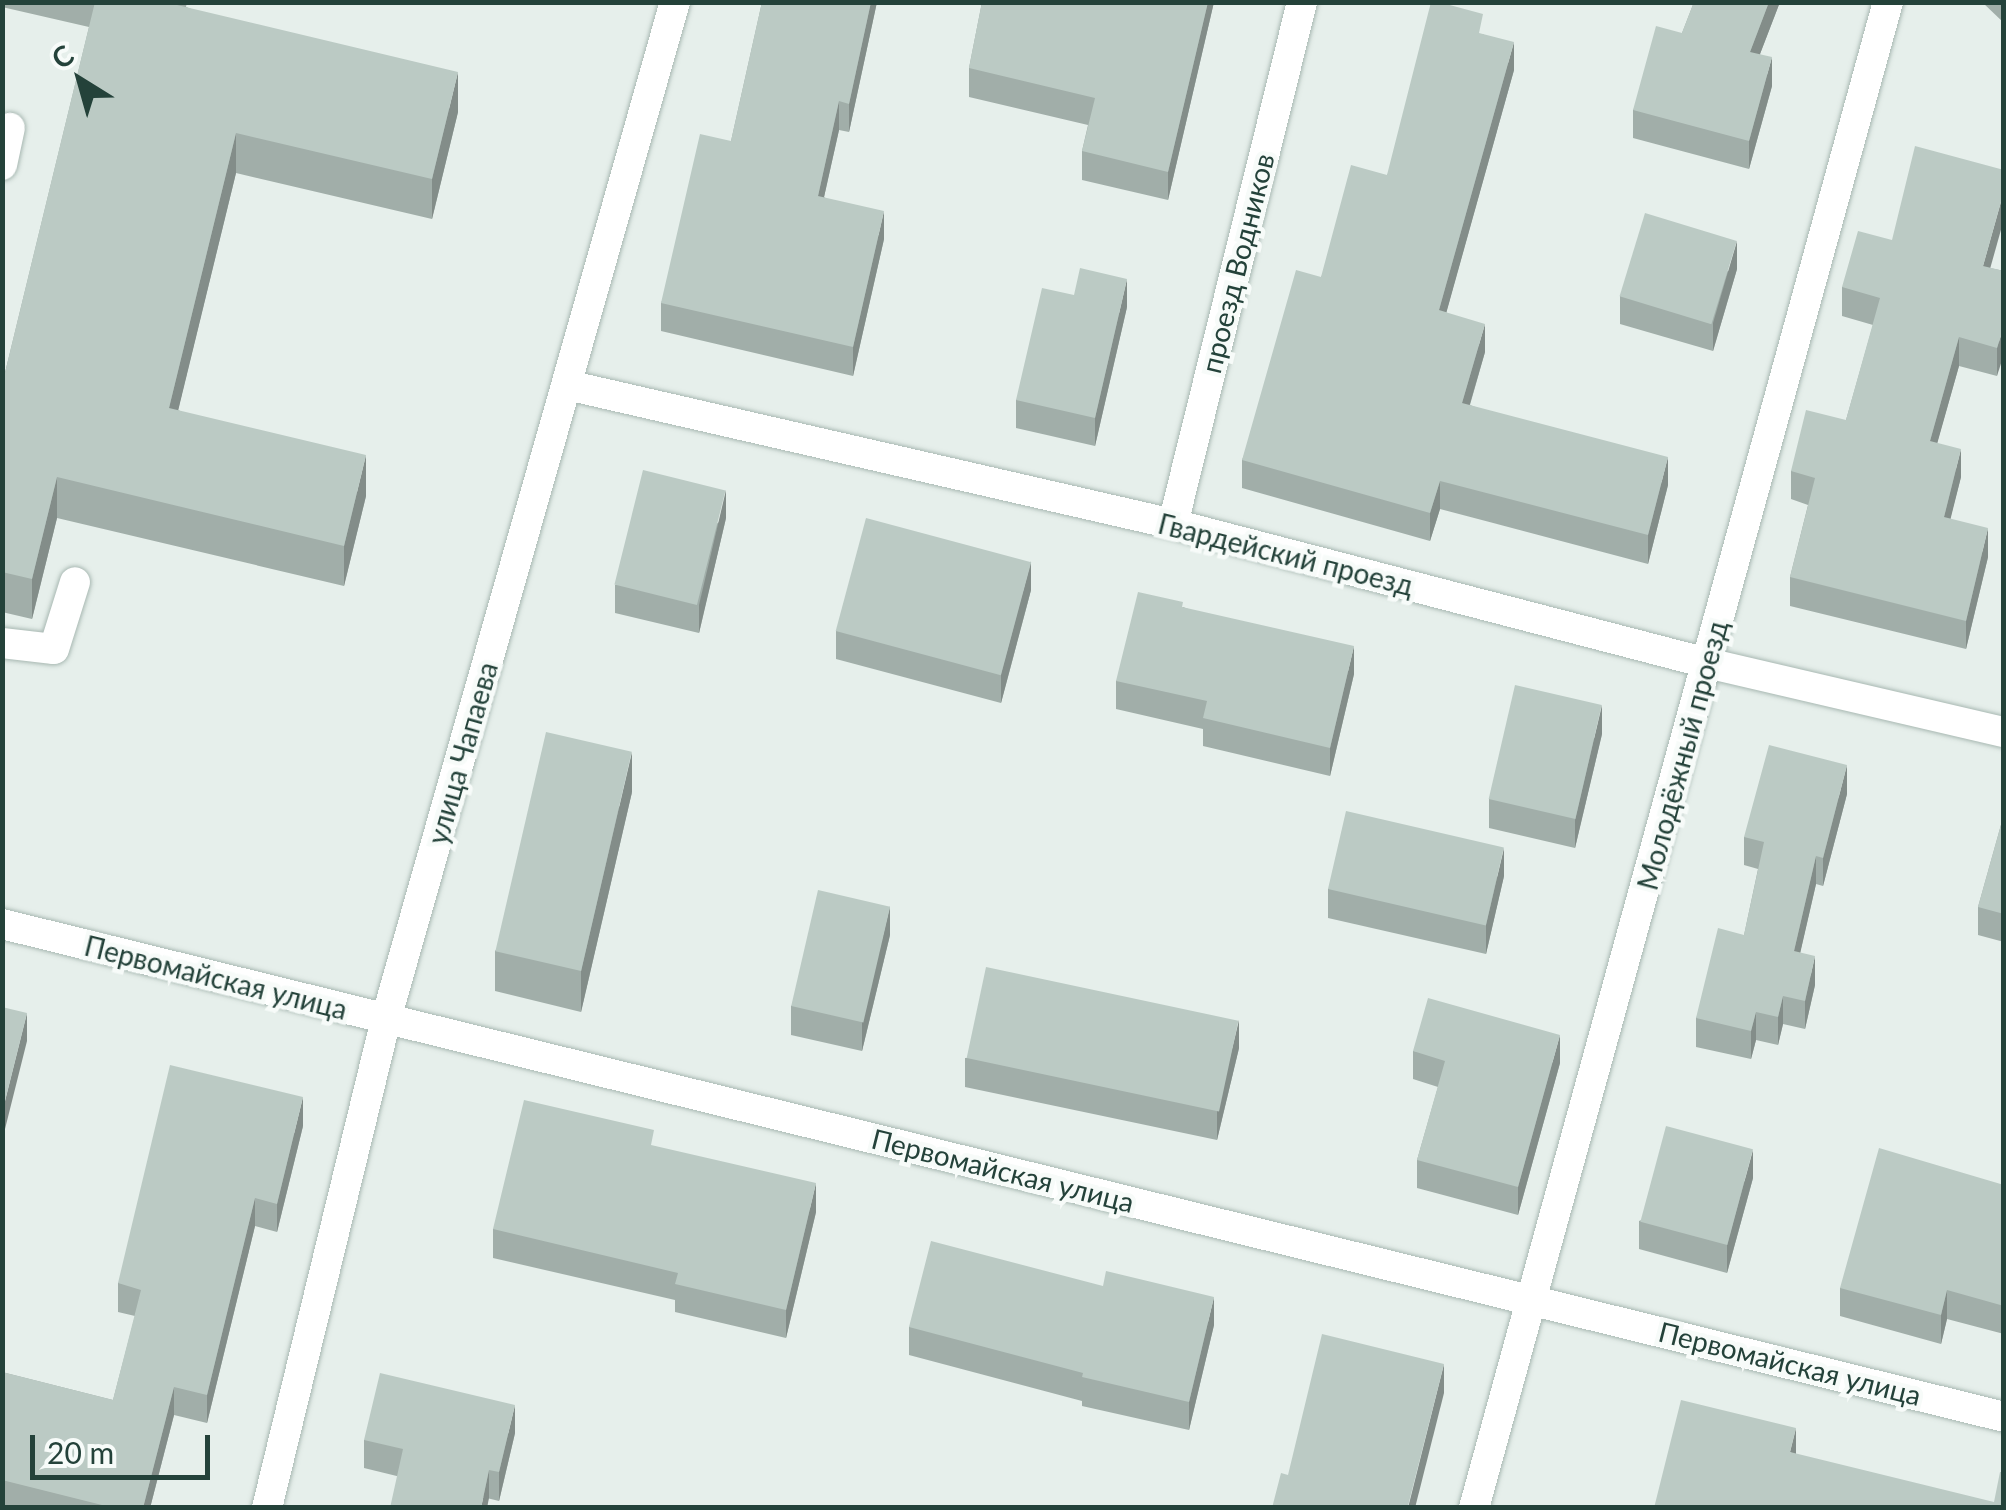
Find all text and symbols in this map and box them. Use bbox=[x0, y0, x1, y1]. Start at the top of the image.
north arrow bbox=[30, 30, 130, 130]
text: С bbox=[44, 37, 80, 75]
street label: проезд Водников bbox=[1193, 150, 1281, 376]
street label: Гвардейский проезд bbox=[1155, 506, 1417, 602]
street label: Молодёжный проезд bbox=[1630, 617, 1734, 893]
street label: улица Чапаева bbox=[420, 658, 504, 848]
street label: Первомайская улица bbox=[81, 928, 351, 1026]
street label: Первомайская улица bbox=[868, 1121, 1138, 1219]
street label: Первомайская улица bbox=[1655, 1314, 1925, 1412]
scale bar bbox=[35, 1415, 215, 1477]
text: 20 m bbox=[47, 1434, 114, 1470]

